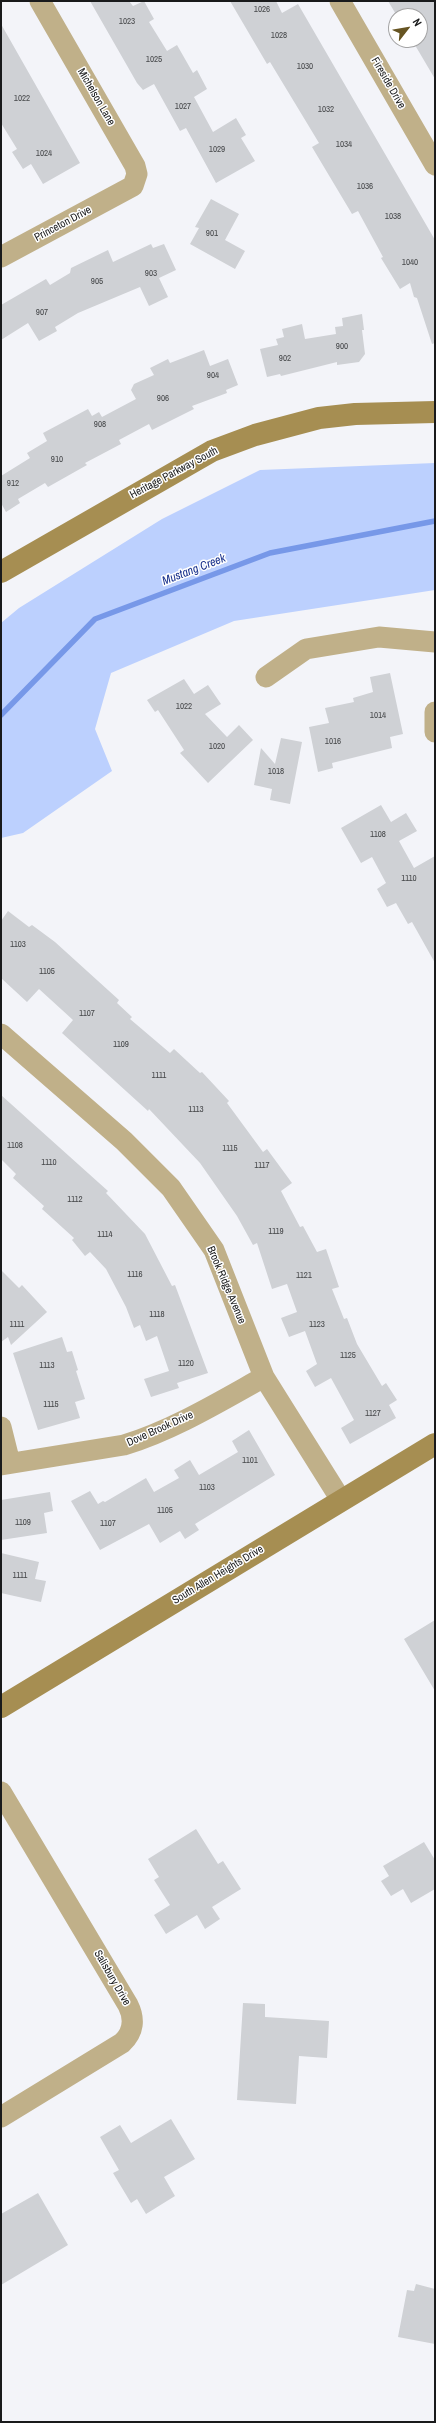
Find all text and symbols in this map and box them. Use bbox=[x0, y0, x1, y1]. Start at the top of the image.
house number: 1026 bbox=[254, 5, 270, 15]
north arrow bbox=[388, 8, 428, 48]
text: N bbox=[410, 16, 425, 29]
house number: 1023 bbox=[119, 17, 135, 27]
house number: 1028 bbox=[271, 31, 287, 41]
house number: 1025 bbox=[146, 55, 162, 65]
street label: Fireside Drive bbox=[368, 55, 408, 111]
house number: 1030 bbox=[297, 62, 313, 72]
street label: Michelson Lane bbox=[74, 66, 118, 128]
house number: 1022 bbox=[14, 94, 30, 104]
house number: 1027 bbox=[175, 102, 191, 112]
house number: 1032 bbox=[318, 105, 334, 115]
house number: 1034 bbox=[336, 140, 352, 150]
house number: 1029 bbox=[209, 145, 225, 155]
house number: 1024 bbox=[36, 149, 52, 159]
house number: 1036 bbox=[357, 182, 373, 192]
street label: Princeton Drive bbox=[32, 203, 94, 245]
house number: 1038 bbox=[385, 212, 401, 222]
house number: 901 bbox=[206, 229, 218, 239]
house number: 1040 bbox=[402, 258, 418, 268]
house number: 903 bbox=[145, 269, 157, 279]
house number: 905 bbox=[91, 277, 103, 287]
house number: 907 bbox=[36, 308, 48, 318]
house number: 900 bbox=[336, 342, 348, 352]
house number: 902 bbox=[279, 354, 291, 364]
house number: 904 bbox=[207, 371, 219, 381]
house number: 906 bbox=[157, 394, 169, 404]
house number: 908 bbox=[94, 420, 106, 430]
street label: Heritage Parkway South bbox=[128, 444, 220, 502]
house number: 910 bbox=[51, 455, 63, 465]
house number: 912 bbox=[7, 479, 19, 489]
water label: Mustang Creek bbox=[160, 551, 228, 589]
house number: 1022 bbox=[176, 702, 192, 712]
house number: 1014 bbox=[370, 711, 386, 721]
house number: 1016 bbox=[325, 737, 341, 747]
house number: 1020 bbox=[209, 742, 225, 752]
house number: 1018 bbox=[268, 767, 284, 777]
house number: 1108 bbox=[370, 830, 386, 840]
house number: 1110 bbox=[401, 874, 417, 884]
house number: 1103 bbox=[10, 940, 26, 950]
house number: 1105 bbox=[39, 967, 55, 977]
house number: 1107 bbox=[79, 1009, 95, 1019]
house number: 1109 bbox=[113, 1040, 129, 1050]
house number: 1111 bbox=[152, 1071, 166, 1081]
house number: 1113 bbox=[188, 1105, 204, 1115]
house number: 1108 bbox=[7, 1141, 23, 1151]
house number: 1115 bbox=[222, 1144, 238, 1154]
house number: 1110 bbox=[41, 1158, 57, 1168]
house number: 1117 bbox=[254, 1161, 270, 1171]
house number: 1112 bbox=[67, 1195, 83, 1205]
house number: 1119 bbox=[268, 1227, 284, 1237]
house number: 1114 bbox=[97, 1230, 113, 1240]
street label: Brook Ridge Avenue bbox=[204, 1244, 248, 1326]
house number: 1116 bbox=[127, 1270, 143, 1280]
house number: 1121 bbox=[296, 1271, 312, 1281]
house number: 1118 bbox=[149, 1310, 165, 1320]
house number: 1111 bbox=[10, 1320, 24, 1330]
house number: 1123 bbox=[309, 1320, 325, 1330]
house number: 1125 bbox=[340, 1351, 356, 1361]
house number: 1120 bbox=[178, 1359, 194, 1369]
house number: 1113 bbox=[39, 1361, 55, 1371]
house number: 1115 bbox=[43, 1400, 59, 1410]
street label: Dove Brook Drive bbox=[125, 1408, 195, 1450]
house number: 1127 bbox=[365, 1409, 381, 1419]
house number: 1101 bbox=[242, 1456, 258, 1466]
house number: 1103 bbox=[199, 1483, 215, 1493]
house number: 1105 bbox=[157, 1506, 173, 1516]
house number: 1109 bbox=[15, 1518, 31, 1528]
house number: 1107 bbox=[100, 1519, 116, 1529]
street label: South Allen Heights Drive bbox=[170, 1543, 266, 1607]
house number: 1111 bbox=[13, 1571, 27, 1581]
street label: Salisbury Drive bbox=[91, 1948, 133, 2008]

